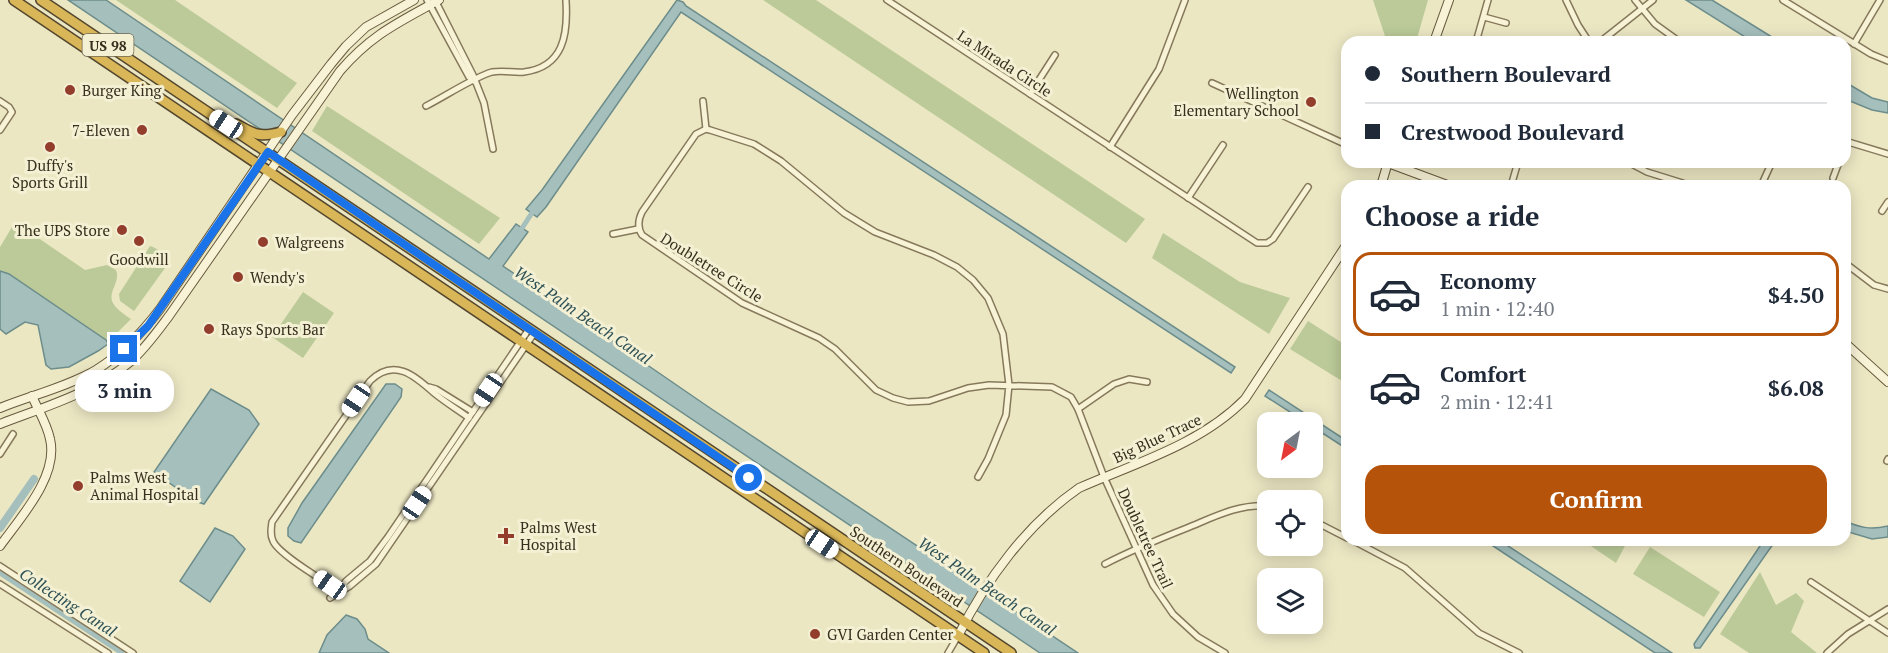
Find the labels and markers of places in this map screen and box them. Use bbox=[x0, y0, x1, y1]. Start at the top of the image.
place label: Burger King bbox=[82, 80, 163, 100]
marker: Burger King bbox=[63, 83, 77, 97]
place label: Wellington Elementary School bbox=[1173, 83, 1299, 120]
marker: Wellington Elementary School bbox=[1304, 95, 1318, 109]
place label: 7-Eleven bbox=[72, 120, 130, 140]
marker: 7-Eleven bbox=[135, 123, 149, 137]
marker: Duffy's Sports Grill bbox=[43, 140, 57, 154]
place label: Duffy's Sports Grill bbox=[12, 155, 88, 192]
place label: The UPS Store bbox=[15, 220, 110, 240]
marker: The UPS Store bbox=[115, 223, 129, 237]
place label: Walgreens bbox=[275, 232, 344, 252]
marker: Goodwill bbox=[132, 234, 146, 248]
marker: Walgreens bbox=[256, 235, 270, 249]
place label: Goodwill bbox=[109, 249, 169, 269]
place label: Wendy's bbox=[250, 267, 305, 287]
marker: Wendy's bbox=[231, 270, 245, 284]
place label: Rays Sports Bar bbox=[221, 319, 325, 339]
marker: Rays Sports Bar bbox=[202, 322, 216, 336]
place label: Palms West Animal Hospital bbox=[90, 467, 199, 504]
marker: Palms West Animal Hospital bbox=[71, 479, 85, 493]
place label: Palms West Hospital bbox=[520, 517, 597, 554]
marker: Palms West Hospital bbox=[497, 527, 515, 545]
place label: GVI Garden Center bbox=[827, 624, 953, 644]
marker: GVI Garden Center bbox=[808, 627, 822, 641]

